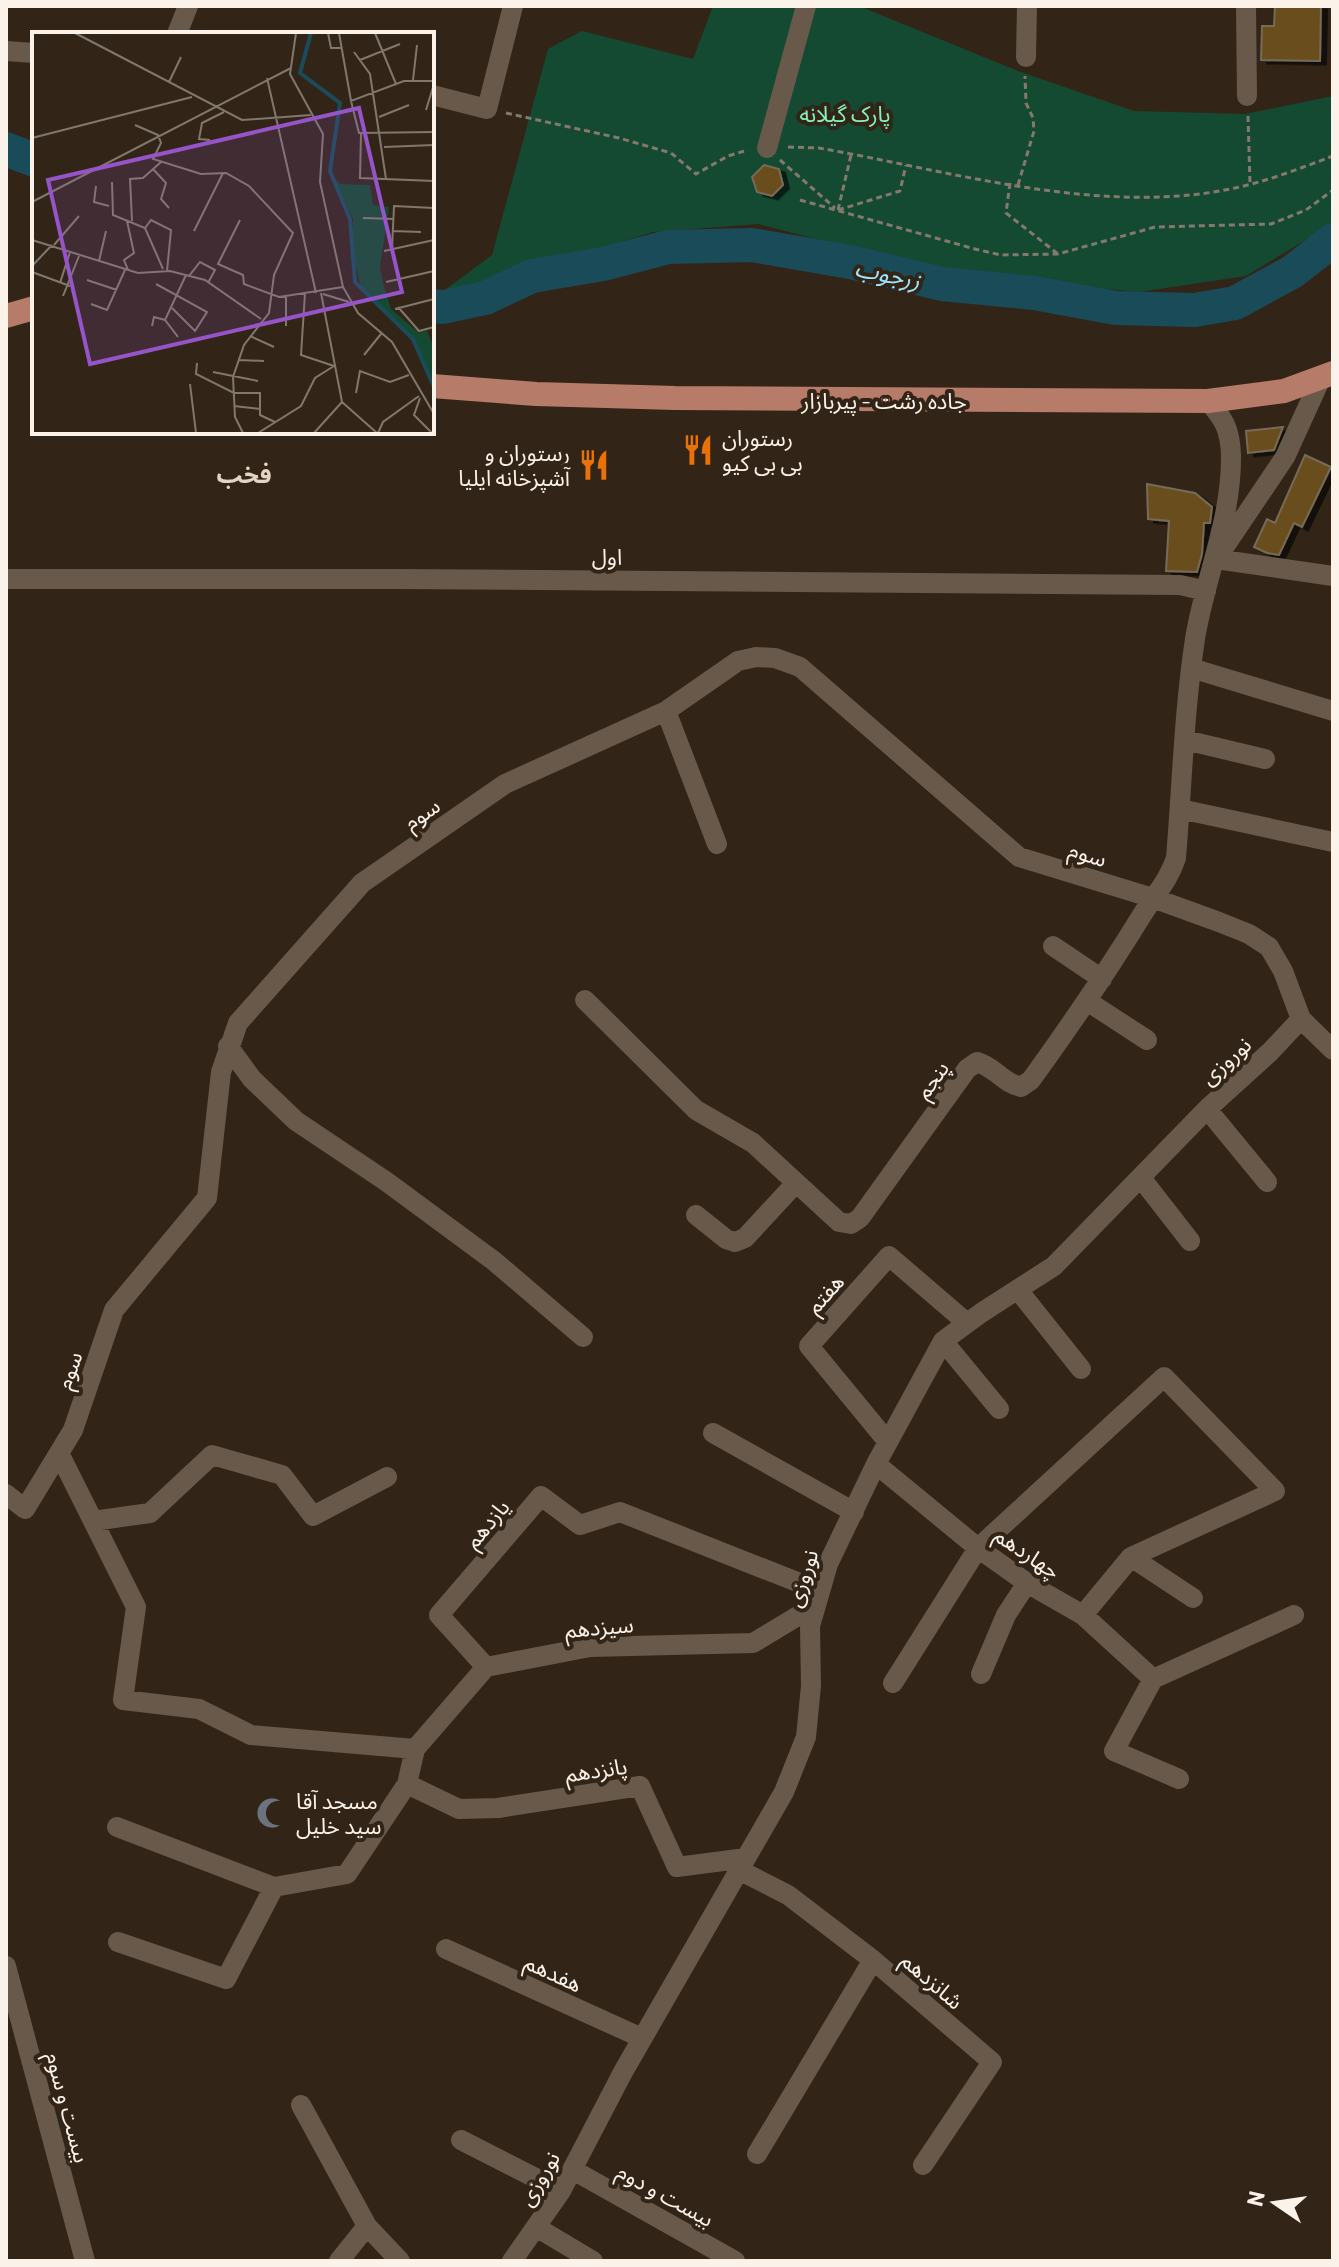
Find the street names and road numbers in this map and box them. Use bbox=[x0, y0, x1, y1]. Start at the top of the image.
street label: جاده رشت - پیربازار bbox=[800, 387, 967, 416]
street label: اول bbox=[592, 543, 622, 570]
street label: سوم bbox=[398, 791, 447, 839]
street label: سوم bbox=[1064, 835, 1110, 876]
street label: نوروزی bbox=[1194, 1031, 1257, 1091]
street label: پنجم bbox=[909, 1055, 957, 1106]
street label: هفتم bbox=[800, 1268, 852, 1321]
street label: سوم bbox=[49, 1348, 91, 1394]
street label: یازدهم bbox=[458, 1493, 518, 1556]
street label: چهاردهم bbox=[987, 1521, 1066, 1587]
street label: نوروزی bbox=[780, 1546, 824, 1611]
street label: سیزدهم bbox=[563, 1610, 635, 1647]
street label: پانزدهم bbox=[563, 1752, 629, 1791]
street label: شانزدهم bbox=[894, 1946, 969, 2018]
street label: هفدهم bbox=[519, 1947, 587, 2001]
street label: بیست و سوم bbox=[37, 2049, 96, 2167]
street label: نوروزی bbox=[512, 2146, 566, 2211]
street label: بیست و دوم bbox=[611, 2157, 719, 2236]

